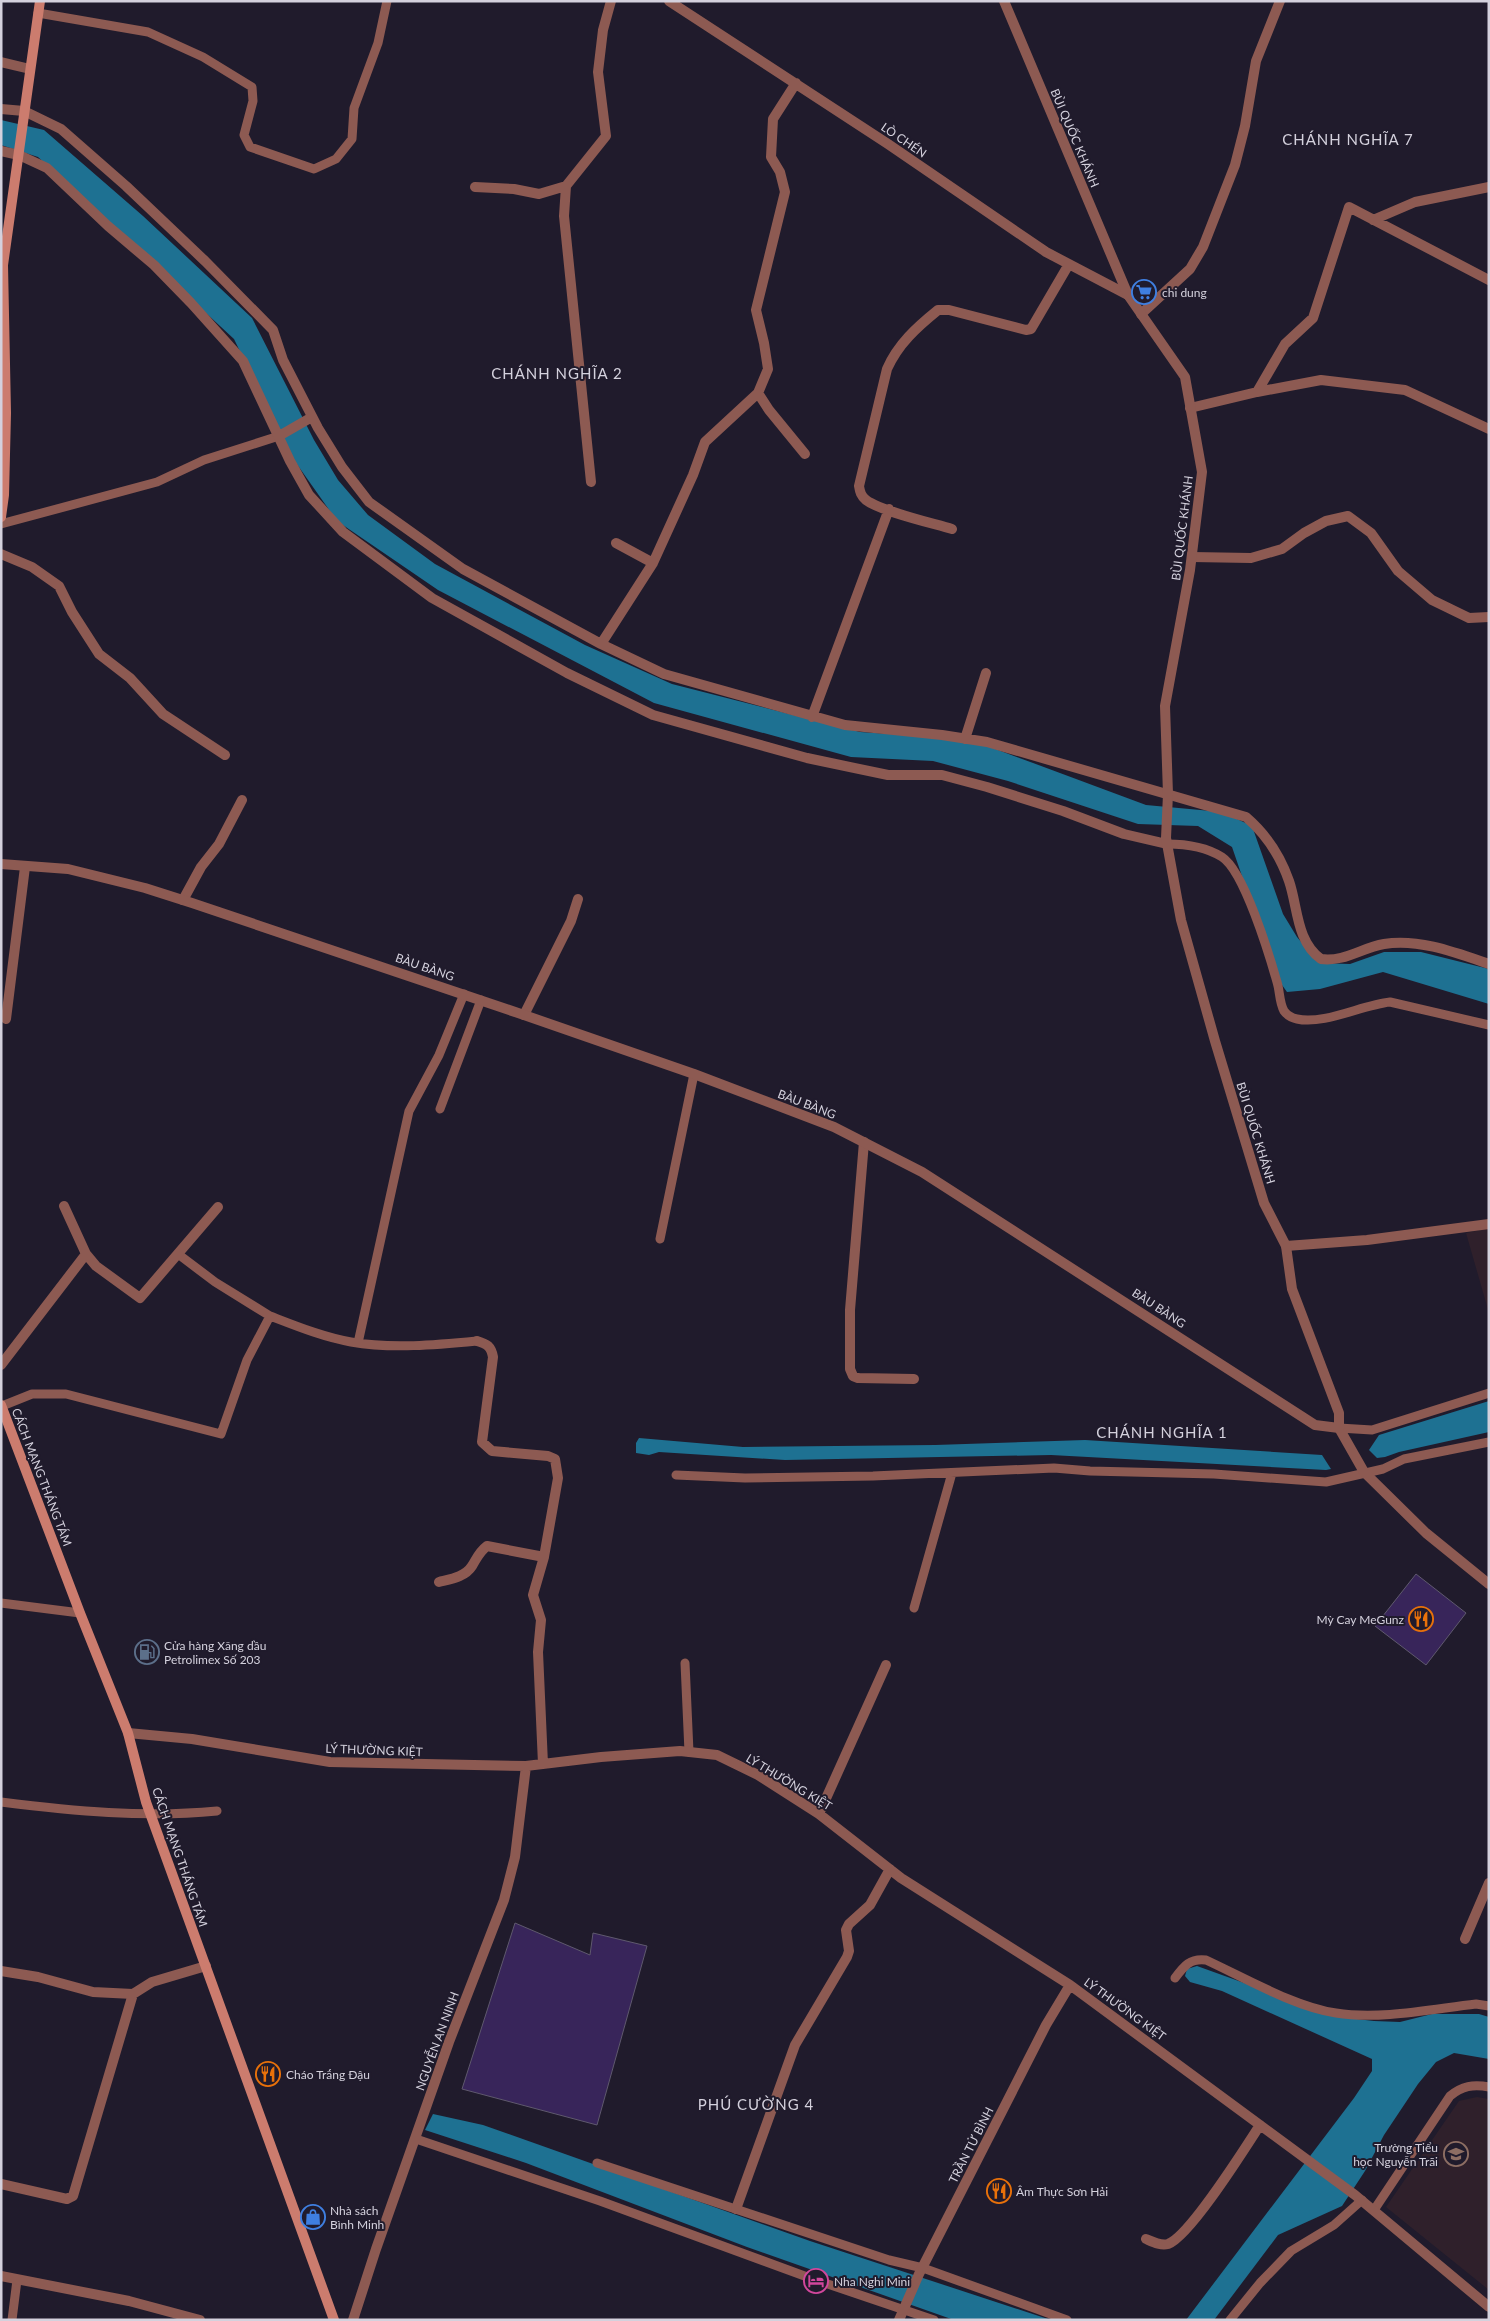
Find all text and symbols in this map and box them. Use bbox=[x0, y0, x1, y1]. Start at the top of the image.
street label: BÙI QUỐC KHÁNH bbox=[1047, 86, 1103, 190]
street label: LÒ CHÉN bbox=[878, 119, 930, 161]
district label: CHÁNH NGHĨA 7 bbox=[1282, 130, 1414, 148]
supermarket icon: chi dung bbox=[1131, 279, 1157, 305]
place label: chi dung bbox=[1162, 285, 1207, 300]
district label: CHÁNH NGHĨA 2 bbox=[491, 364, 623, 382]
street label: BÙI QUỐC KHÁNH bbox=[1168, 475, 1196, 581]
street label: BÀU BÀNG bbox=[394, 950, 457, 984]
street label: BÙI QUỐC KHÁNH bbox=[1233, 1080, 1279, 1186]
street label: BÀU BÀNG bbox=[776, 1086, 838, 1122]
street label: BÀU BÀNG bbox=[1129, 1285, 1189, 1331]
street label: CÁCH MẠNG THÁNG TÁM bbox=[9, 1406, 75, 1548]
district label: CHÁNH NGHĨA 1 bbox=[1096, 1423, 1228, 1441]
restaurant icon: Mỳ Cay MeGunz bbox=[1408, 1606, 1434, 1632]
place label: Mỳ Cay MeGunz bbox=[1317, 1612, 1405, 1627]
place label: Cửa hàng Xăng dầu Petrolimex Số 203 bbox=[164, 1638, 266, 1667]
fuel station icon: Cửa hàng Xăng dầu Petrolimex Số 203 bbox=[134, 1639, 160, 1665]
street label: LÝ THƯỜNG KIỆT bbox=[325, 1741, 423, 1759]
street label: LÝ THƯỜNG KIỆT bbox=[743, 1750, 835, 1814]
street label: CÁCH MẠNG THÁNG TÁM bbox=[149, 1785, 211, 1929]
street label: LÝ THƯỜNG KIỆT bbox=[1081, 1974, 1169, 2044]
street label: NGUYỄN AN NINH bbox=[412, 1989, 462, 2093]
restaurant icon: Cháo Trắng Đậu bbox=[255, 2061, 281, 2087]
place label: Cháo Trắng Đậu bbox=[286, 2067, 370, 2082]
district label: PHÚ CƯỜNG 4 bbox=[698, 2095, 814, 2113]
street label: TRẦN TỬ BÌNH bbox=[945, 2104, 997, 2186]
place label: Trường Tiểu học Nguyễn Trãi bbox=[1353, 2140, 1438, 2169]
school or university icon: Trường Tiểu học Nguyễn Trãi bbox=[1443, 2141, 1469, 2167]
restaurant icon: Âm Thực Sơn Hải bbox=[986, 2178, 1012, 2204]
place label: Âm Thực Sơn Hải bbox=[1016, 2184, 1108, 2199]
place label: Nhà sách Bình Minh bbox=[330, 2203, 384, 2232]
shop icon: Nhà sách Bình Minh bbox=[300, 2204, 326, 2230]
hotel icon: Nha Nghi Mini bbox=[803, 2268, 829, 2294]
place label: Nha Nghi Mini bbox=[834, 2274, 910, 2289]

